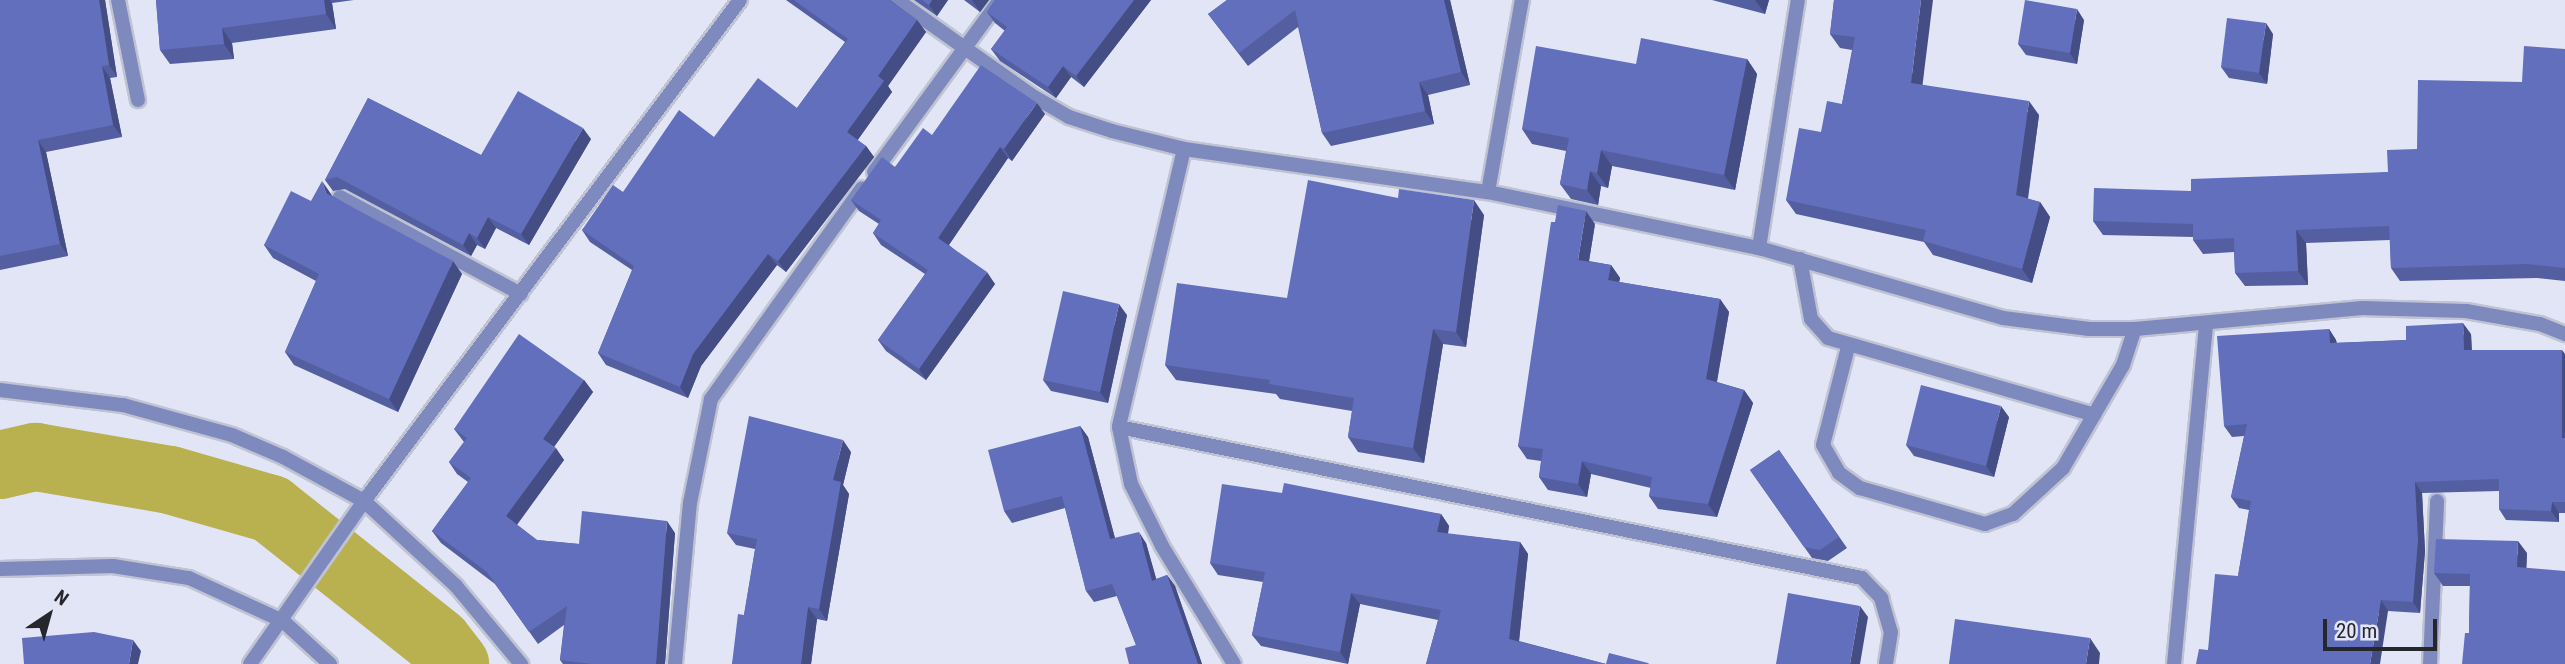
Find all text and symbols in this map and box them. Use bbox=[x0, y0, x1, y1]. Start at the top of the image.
north arrow bbox=[14, 580, 84, 650]
text: N bbox=[50, 585, 73, 610]
scale bar bbox=[2327, 604, 2441, 648]
text: 20 m bbox=[2336, 619, 2377, 643]

